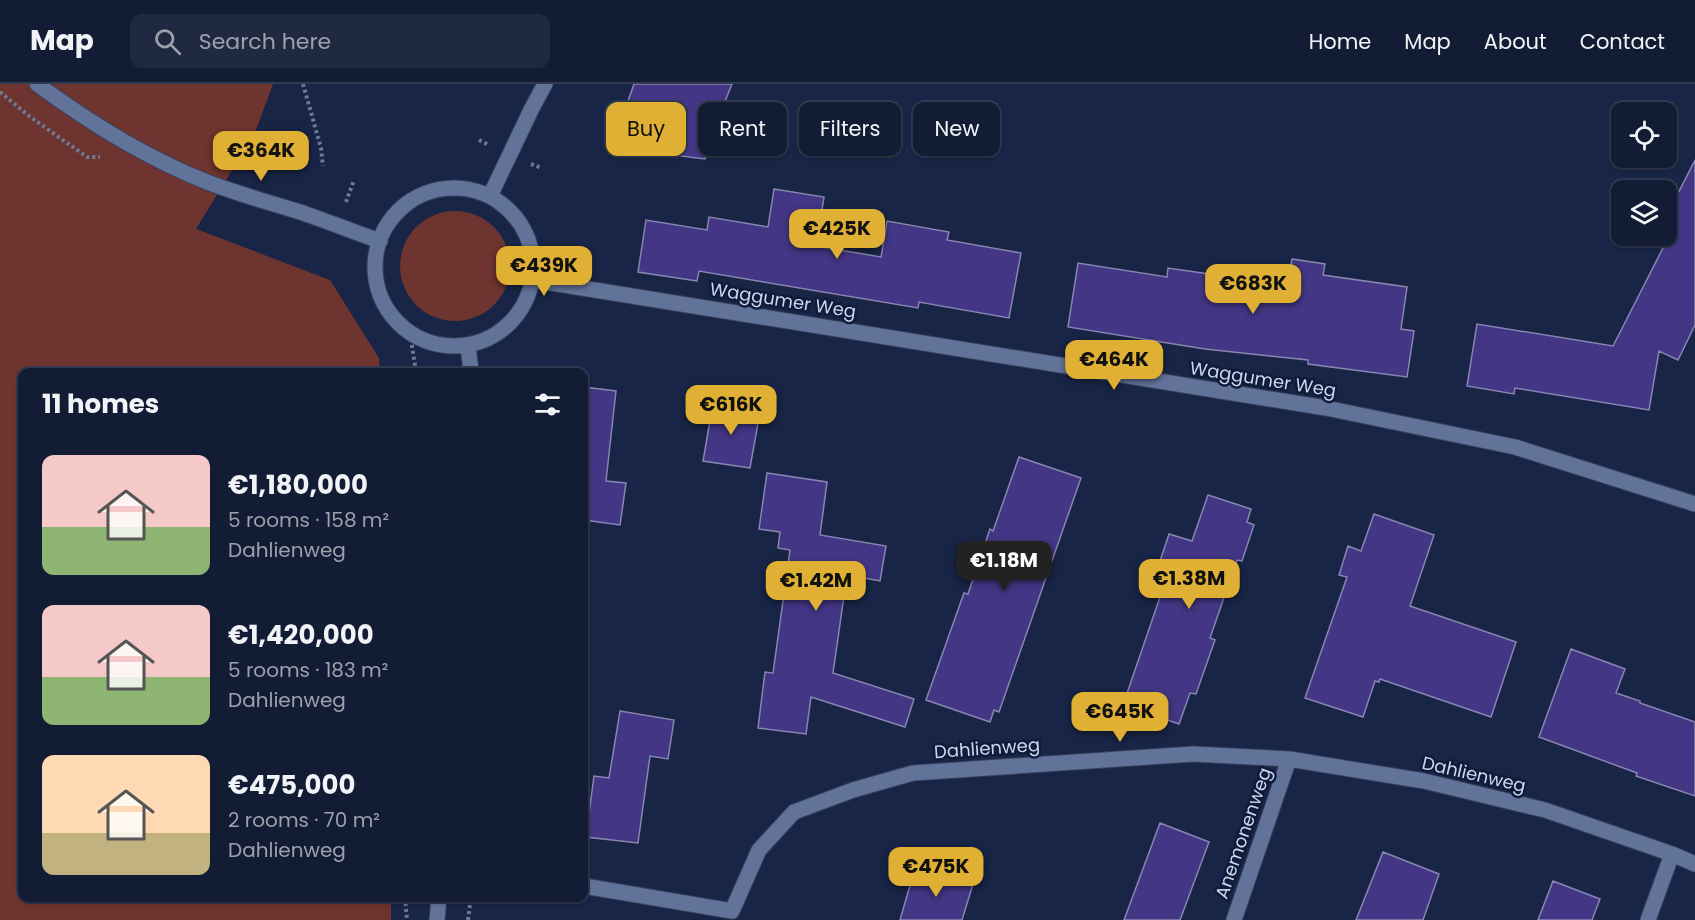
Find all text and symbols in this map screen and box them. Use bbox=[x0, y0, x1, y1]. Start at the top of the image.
search box bbox=[130, 14, 550, 68]
text: Map bbox=[30, 21, 94, 60]
icon: search bbox=[151, 25, 184, 58]
text: Search here bbox=[199, 26, 331, 57]
text: Home bbox=[1309, 27, 1371, 56]
text: Map bbox=[1404, 27, 1451, 56]
text: About bbox=[1484, 27, 1547, 56]
text: Contact bbox=[1580, 27, 1665, 56]
chip: Buy bbox=[606, 102, 686, 156]
chip: Rent bbox=[698, 102, 787, 156]
chip: Filters bbox=[799, 102, 901, 156]
chip: New bbox=[913, 102, 1000, 156]
map controls bbox=[1611, 102, 1677, 246]
button: locate bbox=[1611, 102, 1677, 168]
pin: €364K bbox=[219, 131, 303, 182]
text: €364K bbox=[227, 136, 295, 164]
button: layers bbox=[1611, 180, 1677, 246]
pin: €425K bbox=[795, 209, 879, 260]
text: €425K bbox=[803, 214, 871, 242]
pin: €439K bbox=[502, 246, 586, 297]
text: €439K bbox=[510, 251, 578, 279]
pin: €683K bbox=[1211, 264, 1295, 315]
text: €683K bbox=[1219, 269, 1287, 297]
street label: Waggumer Weg bbox=[708, 276, 858, 324]
pin: €464K bbox=[1072, 340, 1156, 391]
text: €464K bbox=[1079, 345, 1149, 373]
street label: Waggumer Weg bbox=[1188, 355, 1338, 403]
pin: €616K bbox=[689, 385, 773, 436]
text: 11 homes bbox=[42, 386, 159, 422]
icon: filters bbox=[531, 388, 564, 421]
text: €616K bbox=[700, 390, 762, 418]
text: €1,180,000 bbox=[228, 467, 368, 503]
icon: home bbox=[90, 479, 162, 551]
text: 5 rooms · 158 m² bbox=[228, 506, 389, 534]
text: Dahlienweg bbox=[228, 536, 346, 564]
pin: €1.18M bbox=[955, 541, 1053, 592]
text: €1.18M bbox=[970, 546, 1038, 574]
pin: €1.38M bbox=[1140, 559, 1238, 610]
pin: €1.42M bbox=[767, 561, 865, 612]
text: €1.38M bbox=[1153, 564, 1225, 592]
text: €1.42M bbox=[780, 566, 852, 594]
text: €1,420,000 bbox=[228, 617, 374, 653]
icon: home bbox=[90, 629, 162, 701]
text: 5 rooms · 183 m² bbox=[228, 656, 388, 684]
text: Dahlienweg bbox=[228, 686, 346, 714]
pin: €645K bbox=[1078, 692, 1162, 743]
text: €645K bbox=[1085, 697, 1155, 725]
street label: Dahlienweg bbox=[933, 732, 1041, 764]
street label: Dahlienweg bbox=[1420, 750, 1528, 798]
street label: Anemonenweg bbox=[1209, 764, 1277, 902]
text: €475,000 bbox=[228, 767, 355, 803]
icon: home bbox=[90, 779, 162, 851]
text: 2 rooms · 70 m² bbox=[228, 806, 380, 834]
text: Dahlienweg bbox=[228, 836, 346, 864]
pin: €475K bbox=[894, 847, 978, 898]
text: €475K bbox=[902, 852, 970, 880]

